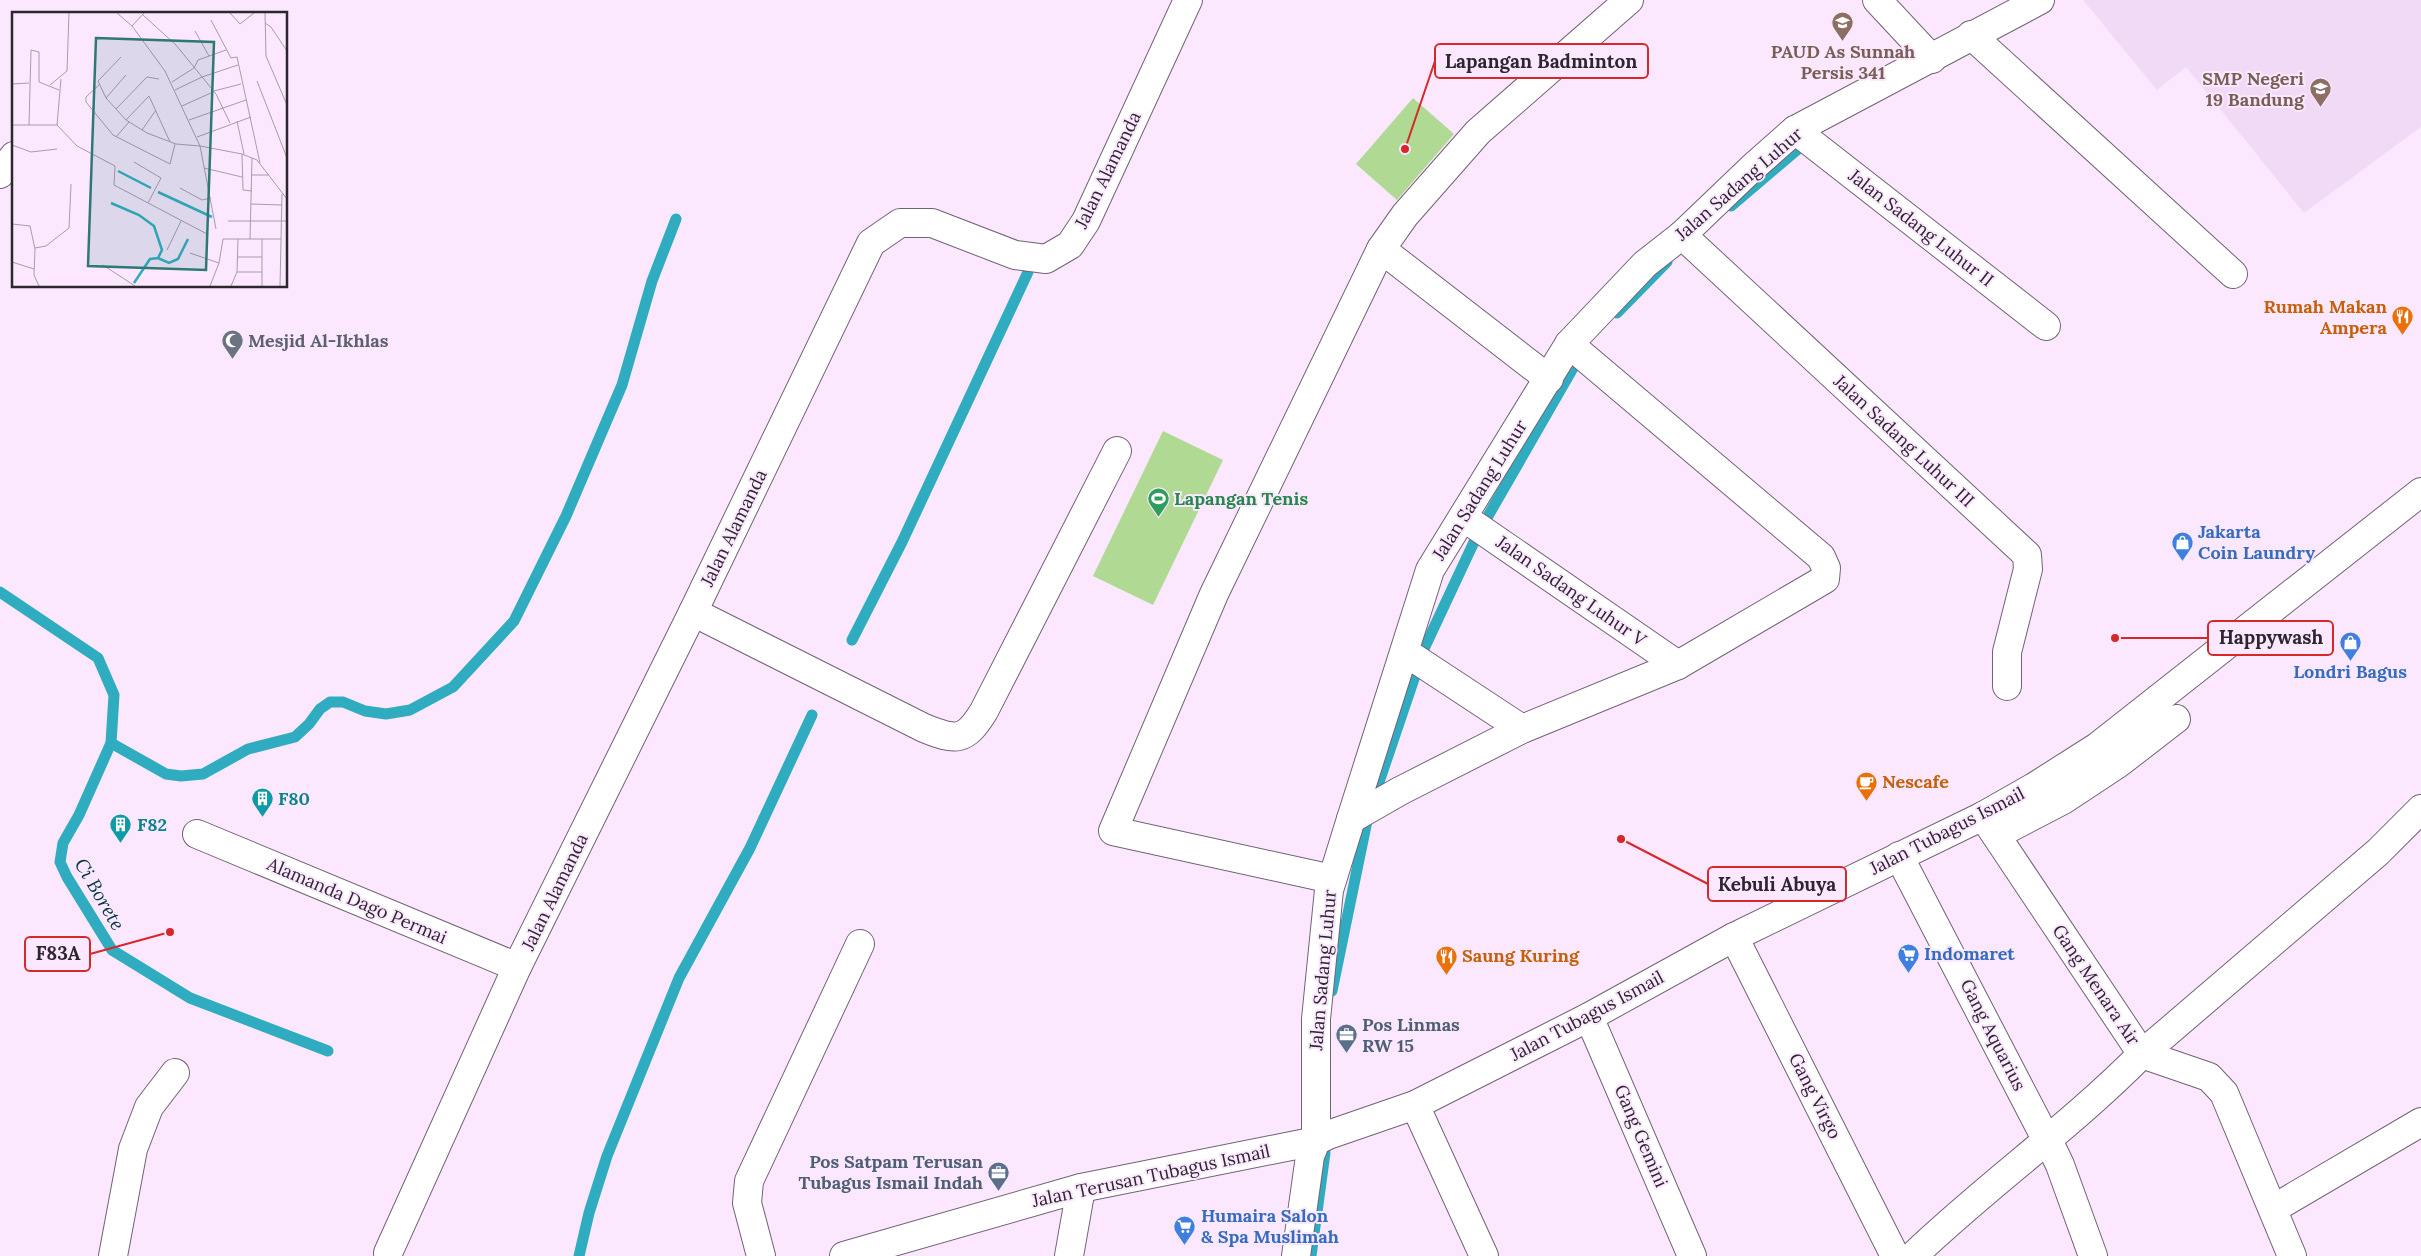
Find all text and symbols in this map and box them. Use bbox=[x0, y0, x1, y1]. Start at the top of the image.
school or university icon: PAUD As Sunnah Persis 341 bbox=[1831, 10, 1855, 41]
inset map bbox=[12, 12, 288, 288]
place label: PAUD As Sunnah Persis 341 bbox=[1771, 40, 1915, 84]
callout: Lapangan Badminton bbox=[1435, 44, 1648, 78]
text: Lapangan Badminton bbox=[1445, 49, 1637, 73]
place label: SMP Negeri 19 Bandung bbox=[2202, 67, 2305, 111]
school or university icon: SMP Negeri 19 Bandung bbox=[2308, 77, 2332, 108]
street label: Jalan Alamanda bbox=[1069, 107, 1146, 233]
street label: Jalan Sadang Luhur bbox=[1670, 122, 1807, 246]
street label: Jalan Sadang Luhur II bbox=[1843, 163, 1999, 291]
place label: Rumah Makan Ampera bbox=[2263, 295, 2388, 339]
restaurant icon: Rumah Makan Ampera bbox=[2391, 305, 2415, 336]
mosque icon: Mesjid Al-Ikhlas bbox=[220, 329, 244, 360]
place label: Mesjid Al-Ikhlas bbox=[248, 329, 389, 352]
street label: Jalan Sadang Luhur III bbox=[1828, 369, 1979, 512]
street label: Jalan Sadang Luhur bbox=[1427, 415, 1532, 565]
street label: Jalan Alamanda bbox=[695, 465, 772, 591]
sports icon: Lapangan Tenis bbox=[1146, 487, 1170, 518]
place label: Lapangan Tenis bbox=[1174, 487, 1308, 510]
place label: Jakarta Coin Laundry bbox=[2198, 520, 2315, 564]
street label: Jalan Sadang Luhur V bbox=[1491, 530, 1652, 652]
shop icon: Jakarta Coin Laundry bbox=[2170, 530, 2194, 561]
callout: Happywash bbox=[2208, 621, 2333, 655]
text: Happywash bbox=[2219, 625, 2323, 649]
shop icon: Londri Bagus bbox=[2338, 630, 2362, 661]
place label: Londri Bagus bbox=[2293, 660, 2407, 683]
cafe icon: Nescafe bbox=[1854, 770, 1878, 801]
place label: Nescafe bbox=[1882, 770, 1949, 793]
street label: Jalan Tubagus Ismail bbox=[1865, 782, 2028, 880]
building icon: F80 bbox=[250, 787, 274, 818]
place label: F80 bbox=[278, 787, 310, 810]
building icon: F82 bbox=[109, 813, 133, 844]
place label: F82 bbox=[137, 813, 167, 836]
street label: Jalan Alamanda bbox=[516, 829, 593, 955]
street label: Alamanda Dago Permai bbox=[263, 852, 451, 949]
water label: Ci Borete bbox=[70, 854, 130, 934]
callout: Kebuli Abuya bbox=[1708, 867, 1846, 901]
text: Kebuli Abuya bbox=[1718, 872, 1836, 896]
street label: Jalan Sadang Luhur bbox=[1304, 888, 1341, 1052]
street label: Gang Menara Air bbox=[2048, 920, 2145, 1050]
callout: F83A bbox=[25, 937, 90, 971]
text: F83A bbox=[35, 941, 81, 965]
supermarket icon: Indomaret bbox=[1896, 942, 1920, 973]
place label: Indomaret bbox=[1924, 942, 2015, 965]
restaurant icon: Saung Kuring bbox=[1434, 944, 1458, 975]
place label: Saung Kuring bbox=[1462, 944, 1580, 967]
street label: Jalan Tubagus Ismail bbox=[1505, 965, 1668, 1066]
street label: Gang Aquarius bbox=[1955, 975, 2031, 1094]
place label: Pos Linmas RW 15 bbox=[1362, 1013, 1460, 1057]
office icon: Pos Linmas RW 15 bbox=[1334, 1023, 1358, 1054]
street label: Gang Virgo bbox=[1784, 1049, 1847, 1143]
street label: Gang Gemini bbox=[1610, 1081, 1673, 1191]
street label: Jalan Terusan Tubagus Ismail bbox=[1029, 1139, 1272, 1212]
place label: Pos Satpam Terusan Tubagus Ismail Indah bbox=[799, 1150, 984, 1194]
office icon: Pos Satpam Terusan Tubagus Ismail Indah bbox=[987, 1160, 1011, 1191]
place label: Humaira Salon & Spa Muslimah bbox=[1201, 1204, 1339, 1248]
supermarket icon: Humaira Salon & Spa Muslimah bbox=[1173, 1214, 1197, 1245]

